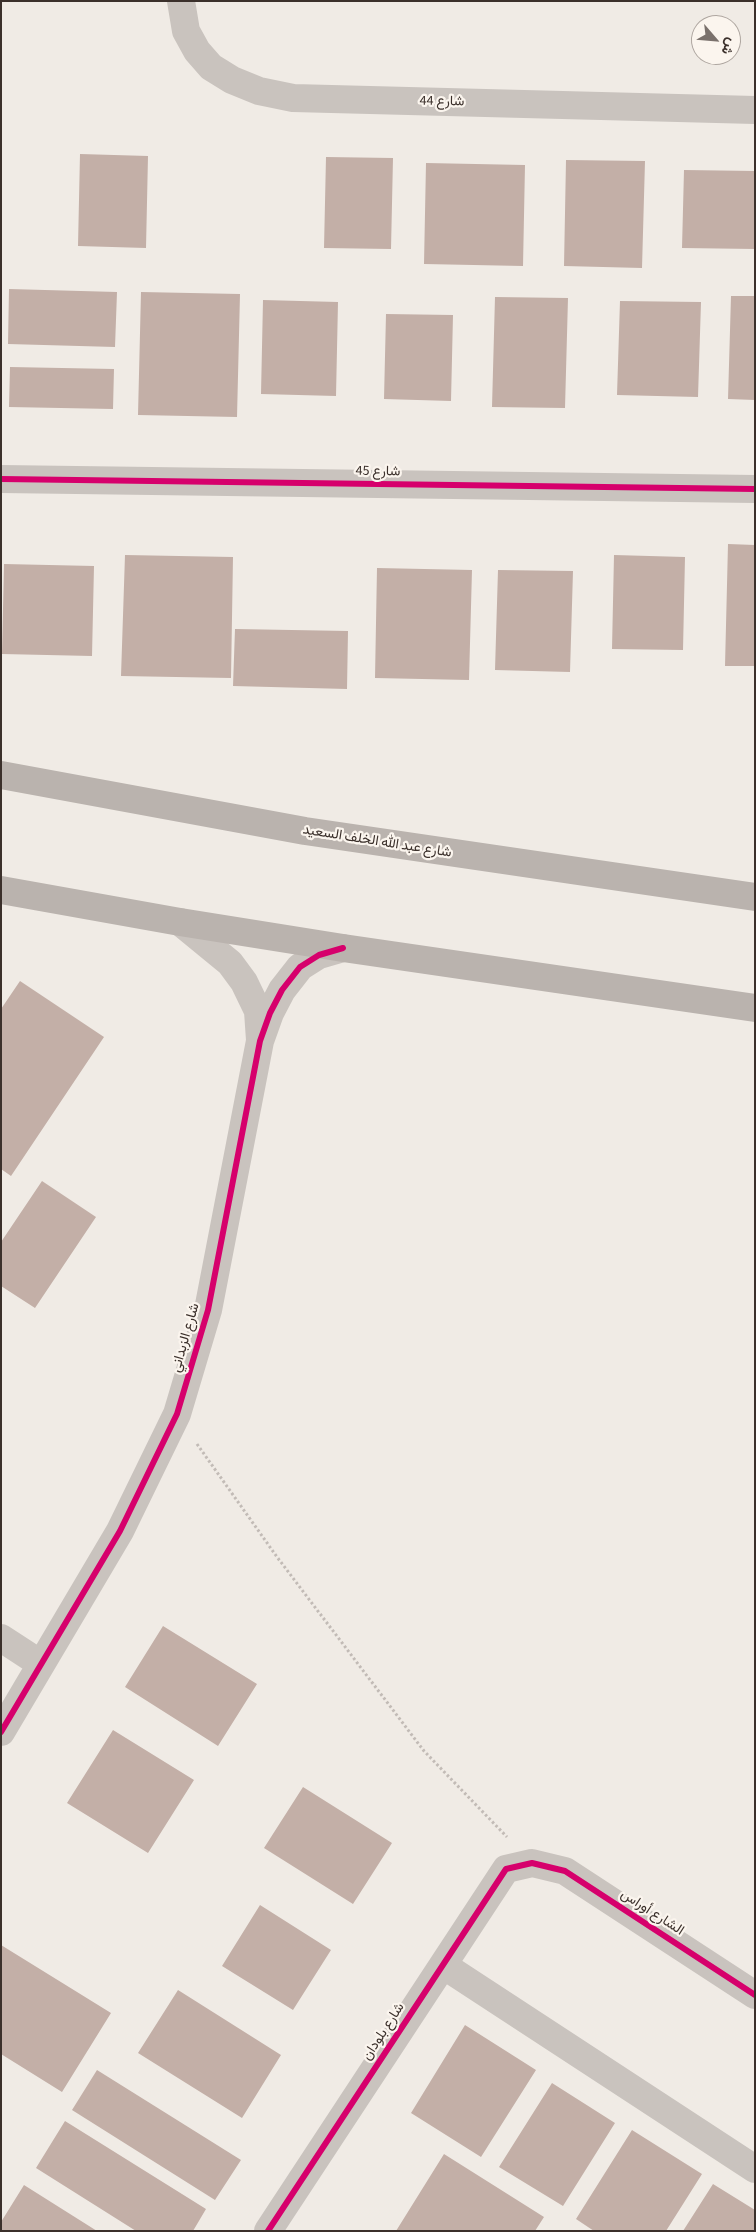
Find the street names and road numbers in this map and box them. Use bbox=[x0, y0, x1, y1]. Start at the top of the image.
street label: شارع 44 bbox=[419, 93, 465, 111]
street label: شارع 45 bbox=[355, 463, 401, 481]
street label: شارع عبد الله الخلف السعيد bbox=[301, 822, 453, 862]
street label: شارع الزبداني bbox=[168, 1301, 204, 1375]
street label: الشارع أوراس bbox=[617, 1886, 687, 1940]
street label: شارع بلودان bbox=[359, 2000, 409, 2064]

